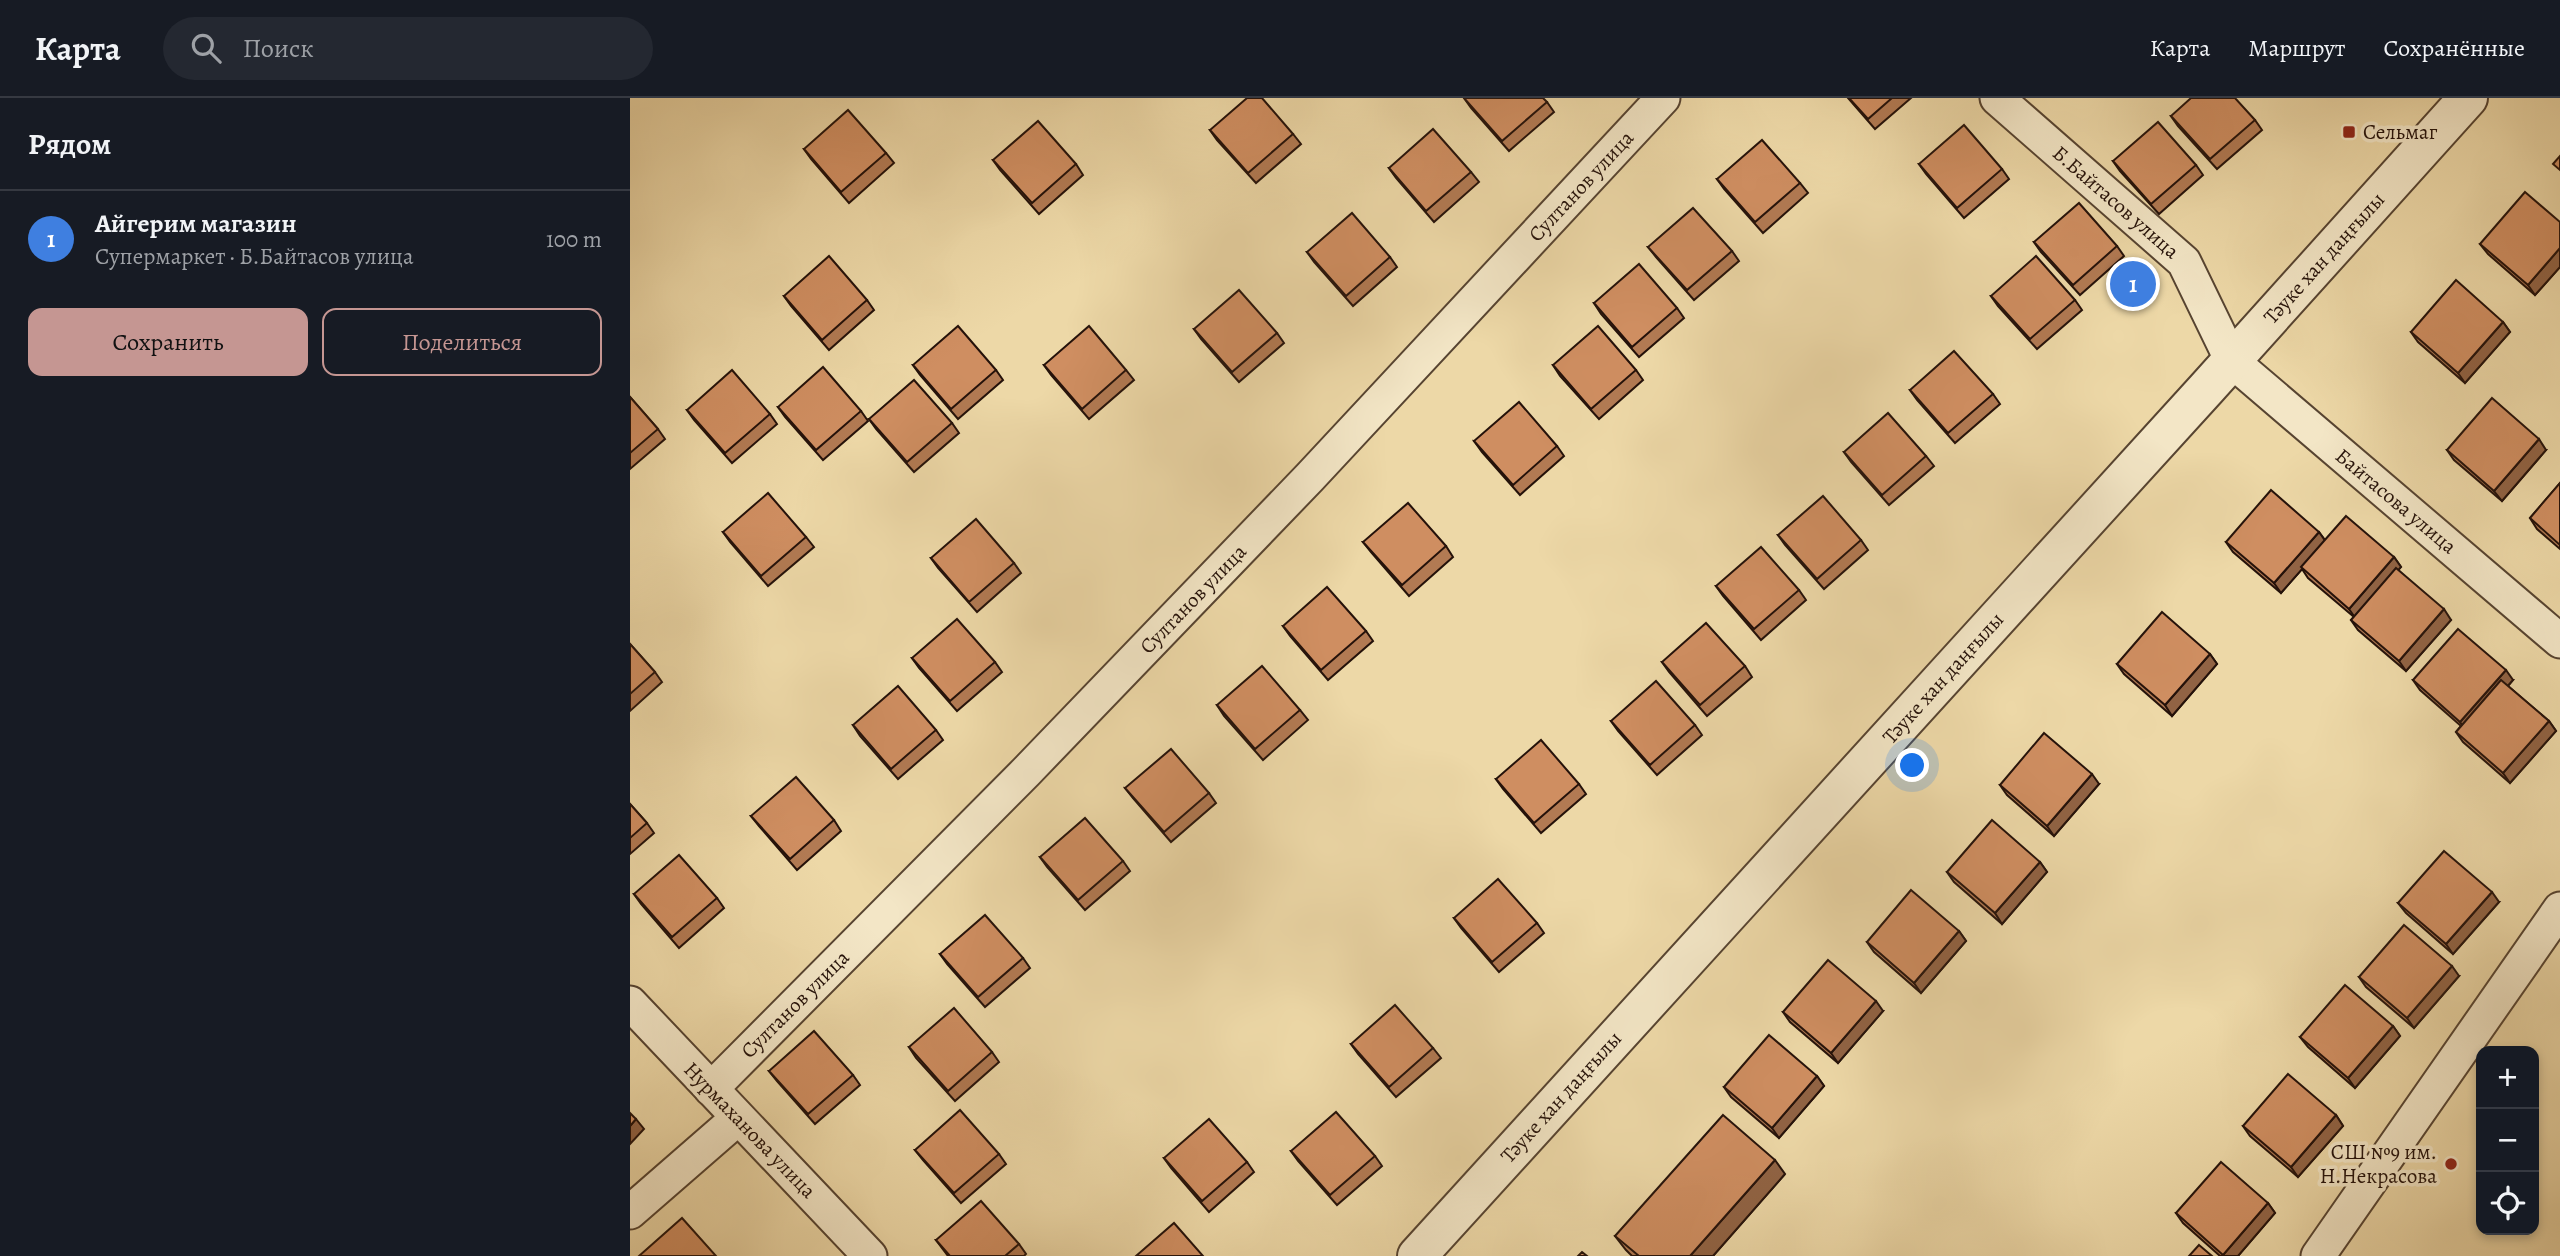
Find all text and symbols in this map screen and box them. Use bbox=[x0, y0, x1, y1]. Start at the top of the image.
search box bbox=[163, 17, 653, 80]
text: Карта bbox=[35, 26, 121, 71]
icon: search bbox=[187, 29, 225, 67]
text: Поиск bbox=[243, 31, 314, 66]
text: Карта bbox=[2150, 32, 2210, 64]
text: Маршрут bbox=[2248, 32, 2346, 64]
text: Сохранённые bbox=[2384, 32, 2525, 64]
place label: Сельмаг bbox=[2363, 118, 2438, 146]
text: Рядом bbox=[28, 124, 111, 164]
street label: Султанов улица bbox=[1522, 124, 1640, 248]
marker: Сельмаг bbox=[2341, 124, 2357, 140]
street label: Б.Байтасов улица bbox=[2047, 139, 2185, 265]
street label: Тәуке хан даңғылы bbox=[2257, 186, 2391, 330]
text: Айгерим магазин bbox=[95, 206, 296, 241]
text: 1 bbox=[47, 224, 55, 255]
text: 100 m bbox=[546, 224, 602, 255]
text: Супермаркет · Б.Байтасов улица bbox=[95, 241, 414, 272]
pin: 1 bbox=[2110, 258, 2156, 310]
button: Сохранить bbox=[28, 308, 308, 376]
button: Поделиться bbox=[322, 308, 602, 376]
street label: Байтасова улица bbox=[2329, 442, 2463, 560]
street label: Султанов улица bbox=[1133, 538, 1253, 660]
street label: Тәуке хан даңғылы bbox=[1876, 606, 2010, 750]
your location bbox=[1895, 748, 1929, 782]
street label: Султанов улица bbox=[735, 944, 855, 1064]
street label: Тәуке хан даңғылы bbox=[1494, 1025, 1628, 1169]
map controls bbox=[2476, 1046, 2539, 1235]
button: + bbox=[2476, 1046, 2539, 1109]
street label: Нурмаханова улица bbox=[678, 1056, 823, 1204]
button: − bbox=[2476, 1109, 2539, 1172]
place label: СШ №9 им. Н.Некрасова bbox=[2320, 1138, 2437, 1190]
marker: СШ №9 им. Н.Некрасова bbox=[2443, 1156, 2459, 1172]
button: locate bbox=[2476, 1172, 2539, 1235]

